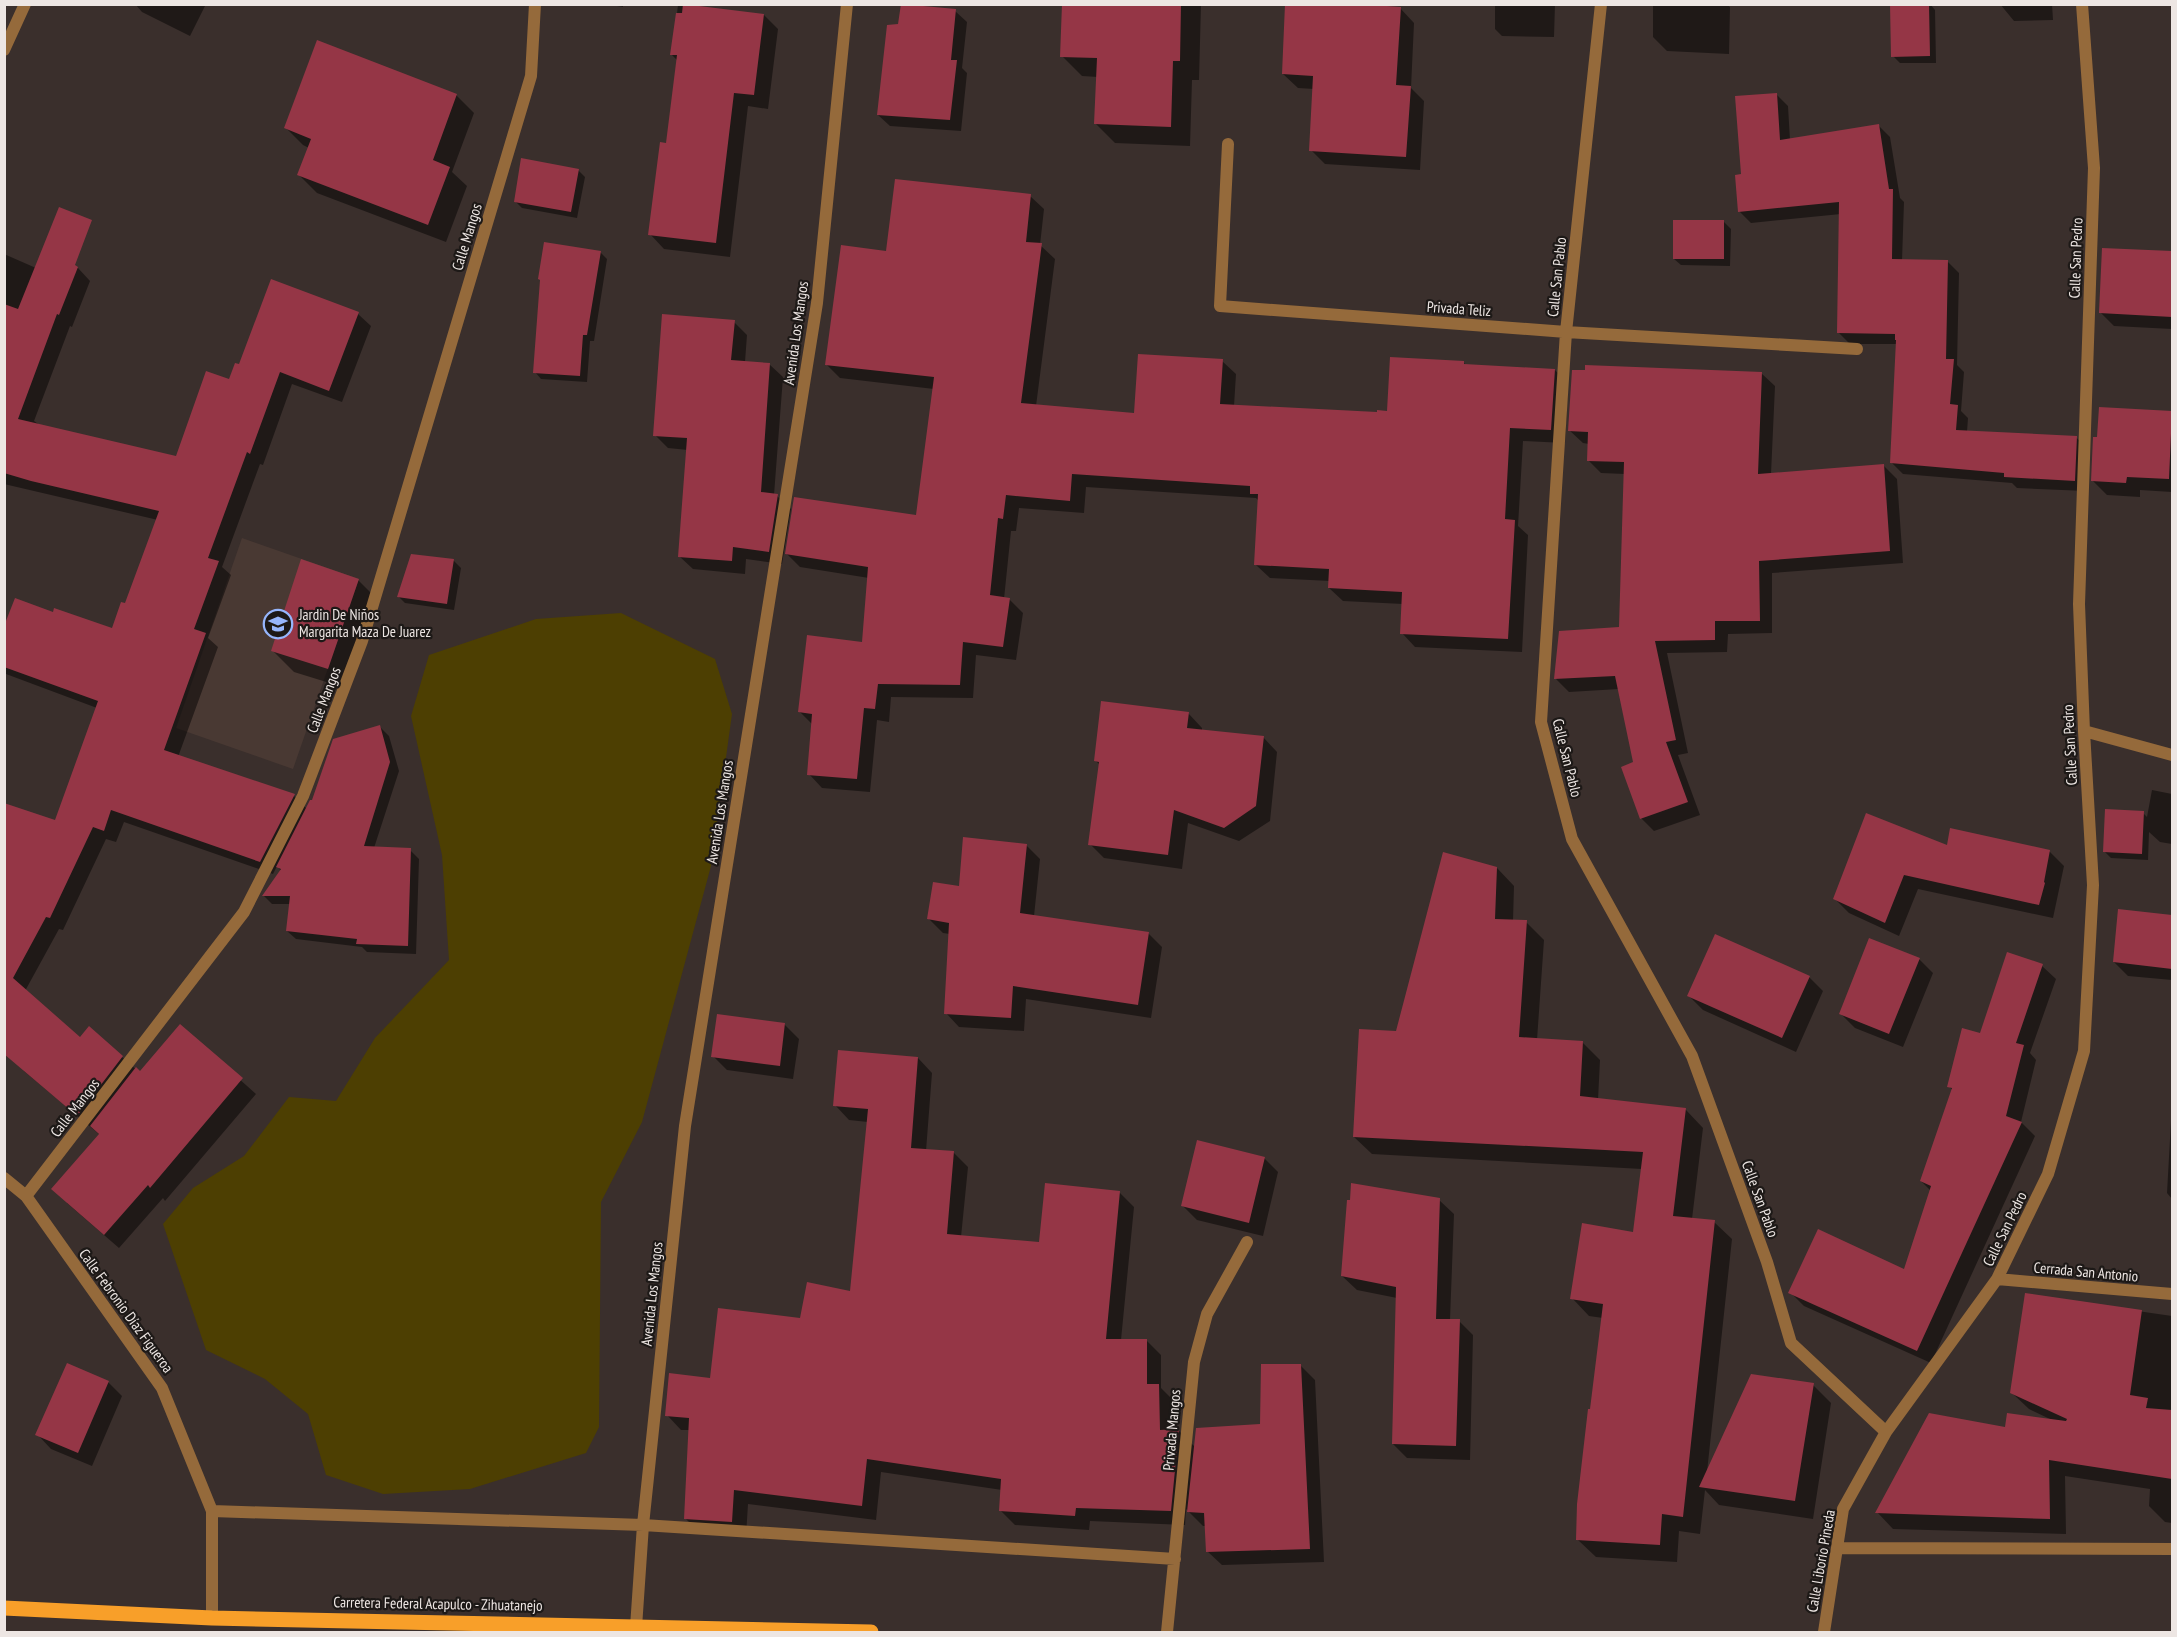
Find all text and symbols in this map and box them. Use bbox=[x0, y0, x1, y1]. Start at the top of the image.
street label: Calle Mangos bbox=[447, 201, 486, 273]
street label: Calle San Pedro bbox=[2065, 217, 2086, 299]
street label: Calle San Pablo bbox=[1543, 236, 1570, 318]
street label: Avenida Los Mangos bbox=[779, 280, 812, 386]
street label: Privada Teliz bbox=[1426, 297, 1492, 320]
place label: Jardin De Niños Margarita Maza De Juarez bbox=[298, 605, 431, 641]
school or university icon: Jardin De Niños Margarita Maza De Juarez bbox=[262, 608, 294, 640]
street label: Calle Mangos bbox=[302, 664, 345, 736]
street label: Calle San Pedro bbox=[2058, 704, 2081, 786]
street label: Calle San Pablo bbox=[1549, 717, 1586, 799]
street label: Avenida Los Mangos bbox=[702, 759, 737, 865]
street label: Calle Mangos bbox=[46, 1075, 103, 1141]
street label: Calle San Pablo bbox=[1738, 1158, 1783, 1240]
street label: Calle San Pedro bbox=[1978, 1188, 2031, 1269]
street label: Avenida Los Mangos bbox=[637, 1241, 666, 1347]
street label: Calle Febronio Díaz Figueroa bbox=[75, 1245, 178, 1376]
street label: Cerrada San Antonio bbox=[2033, 1257, 2139, 1286]
street label: Privada Mangos bbox=[1158, 1389, 1185, 1471]
street label: Calle Liborio Pineda bbox=[1802, 1508, 1839, 1614]
street label: Carretera Federal Acapulco - Zihuatanejo bbox=[333, 1592, 543, 1615]

